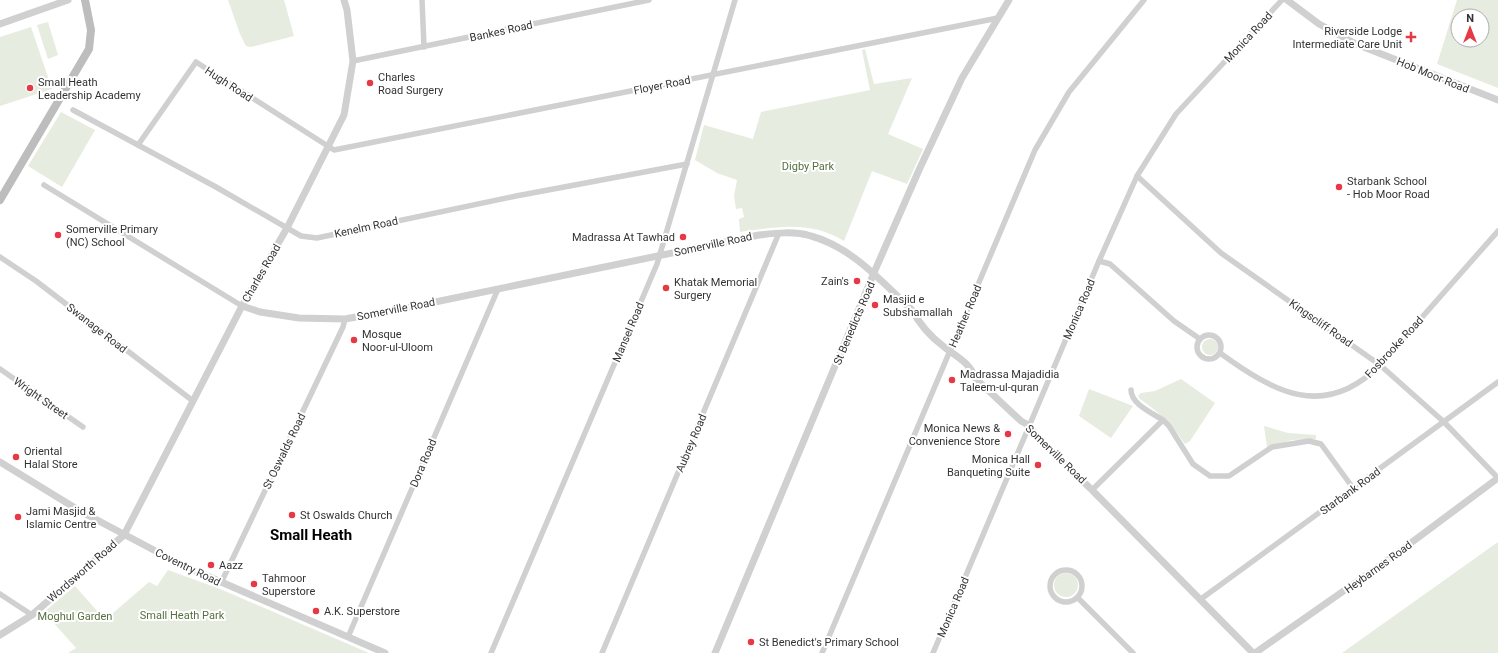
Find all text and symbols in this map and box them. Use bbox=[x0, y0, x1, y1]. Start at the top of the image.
north arrow bbox=[1450, 8, 1490, 48]
street label: Monica Road bbox=[1222, 9, 1275, 65]
text: N bbox=[1466, 12, 1474, 25]
street label: Bankes Road bbox=[469, 18, 534, 44]
place label: Riverside Lodge Intermediate Care Unit bbox=[1292, 25, 1402, 51]
marker: Riverside Lodge Intermediate Care Unit bbox=[1405, 31, 1417, 43]
street label: Hob Moor Road bbox=[1395, 55, 1471, 96]
street label: Hugh Road bbox=[202, 64, 255, 105]
place label: Charles Road Surgery bbox=[378, 71, 444, 97]
street label: Floyer Road bbox=[633, 74, 692, 97]
place label: Small Heath Leadership Academy bbox=[38, 76, 141, 102]
marker: Charles Road Surgery bbox=[365, 78, 375, 88]
marker: Small Heath Leadership Academy bbox=[25, 83, 35, 93]
park label: Digby Park bbox=[782, 160, 835, 173]
place label: Starbank School - Hob Moor Road bbox=[1347, 175, 1430, 201]
marker: Starbank School - Hob Moor Road bbox=[1334, 182, 1344, 192]
street label: Kenelm Road bbox=[333, 214, 399, 241]
place label: Somerville Primary (NC) School bbox=[66, 223, 159, 249]
marker: Somerville Primary (NC) School bbox=[53, 230, 63, 240]
street label: Somerville Road bbox=[673, 230, 753, 259]
place label: Madrassa At Tawhad bbox=[572, 231, 675, 244]
marker: Madrassa At Tawhad bbox=[678, 232, 688, 242]
street label: Charles Road bbox=[240, 242, 283, 305]
place label: Zain's bbox=[821, 275, 849, 288]
place label: Khatak Memorial Surgery bbox=[674, 276, 757, 302]
marker: Zain's bbox=[852, 276, 862, 286]
street label: Monica Road bbox=[1061, 277, 1098, 341]
street label: St Benedicts Road bbox=[831, 280, 878, 367]
marker: Khatak Memorial Surgery bbox=[661, 283, 671, 293]
street label: Heather Road bbox=[946, 283, 985, 350]
place label: Masjid e Subshamallah bbox=[883, 293, 953, 319]
street label: Somerville Road bbox=[356, 296, 436, 323]
street label: Kingscliff Road bbox=[1287, 297, 1355, 350]
street label: Mansel Road bbox=[610, 300, 647, 364]
marker: Masjid e Subshamallah bbox=[870, 300, 880, 310]
street label: Swanage Road bbox=[64, 301, 129, 356]
street label: Fosbrooke Road bbox=[1362, 314, 1426, 381]
place label: Mosque Noor-ul-Uloom bbox=[362, 328, 433, 354]
marker: Mosque Noor-ul-Uloom bbox=[349, 335, 359, 345]
place label: Madrassa Majadidia Taleem-ul-quran bbox=[960, 368, 1059, 394]
street label: Wright Street bbox=[11, 375, 71, 422]
marker: Madrassa Majadidia Taleem-ul-quran bbox=[947, 375, 957, 385]
street label: St Oswalds Road bbox=[260, 411, 308, 491]
street label: Aubrey Road bbox=[673, 412, 710, 474]
place label: Monica News & Convenience Store bbox=[909, 422, 1000, 448]
street label: Somerville Road bbox=[1023, 422, 1089, 487]
marker: Monica News & Convenience Store bbox=[1003, 429, 1013, 439]
street label: Dora Road bbox=[408, 437, 439, 489]
place label: Oriental Halal Store bbox=[24, 445, 78, 471]
marker: Oriental Halal Store bbox=[11, 452, 21, 462]
place label: Monica Hall Banqueting Suite bbox=[947, 453, 1030, 479]
marker: Monica Hall Banqueting Suite bbox=[1033, 460, 1043, 470]
street label: Starbank Road bbox=[1318, 465, 1383, 518]
place label: Jami Masjid & Islamic Centre bbox=[26, 505, 96, 531]
place label: St Oswalds Church bbox=[300, 509, 392, 522]
marker: St Oswalds Church bbox=[287, 510, 297, 520]
marker: Jami Masjid & Islamic Centre bbox=[13, 512, 23, 522]
district label: Small Heath bbox=[270, 526, 352, 544]
street label: Wordsworth Road bbox=[45, 538, 120, 605]
street label: Heybarnes Road bbox=[1342, 539, 1415, 596]
street label: Coventry Road bbox=[153, 546, 223, 589]
place label: Aazz bbox=[219, 559, 244, 572]
marker: Aazz bbox=[206, 560, 216, 570]
place label: Tahmoor Superstore bbox=[262, 572, 315, 598]
street label: Monica Road bbox=[935, 575, 972, 639]
marker: Tahmoor Superstore bbox=[249, 579, 259, 589]
place label: A.K. Superstore bbox=[324, 605, 400, 618]
marker: A.K. Superstore bbox=[311, 606, 321, 616]
park label: Small Heath Park bbox=[140, 609, 225, 622]
park label: Moghul Garden bbox=[38, 610, 112, 623]
place label: St Benedict's Primary School bbox=[759, 636, 899, 649]
marker: St Benedict's Primary School bbox=[746, 637, 756, 647]

